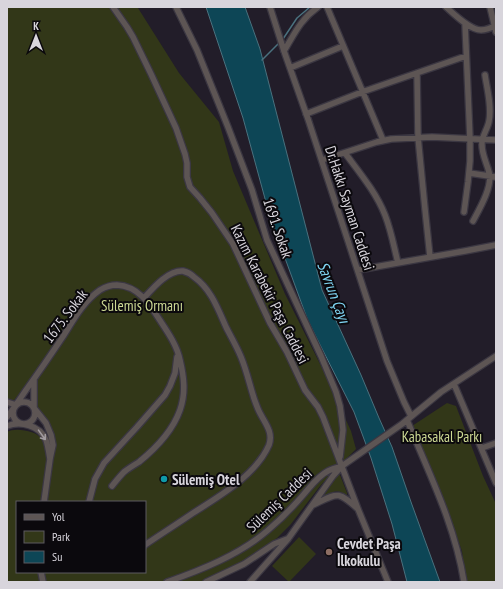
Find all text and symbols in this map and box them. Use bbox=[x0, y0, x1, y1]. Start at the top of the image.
north arrow bbox=[16, 16, 56, 56]
text: K bbox=[33, 19, 39, 33]
street label: Dr.Hakkı Sayman Caddesi bbox=[321, 143, 379, 273]
street label: 1691. Sokak bbox=[259, 195, 297, 261]
street label: Kazım Karabekir Paşa Caddesi bbox=[227, 221, 313, 367]
water label: Savrun Çayı bbox=[313, 258, 355, 327]
street label: 1675. Sokak bbox=[39, 285, 91, 347]
park label: Sülemiş Ormanı bbox=[101, 296, 183, 315]
park label: Kabasakal Parkı bbox=[402, 427, 482, 446]
one-way arrow bbox=[38, 430, 46, 441]
street label: Sülemiş Caddesi bbox=[242, 464, 316, 536]
place label: Sülemiş Otel bbox=[172, 470, 240, 489]
marker: Sülemiş Otel bbox=[159, 474, 169, 484]
legend bbox=[16, 501, 146, 573]
text: Yol bbox=[52, 509, 65, 524]
text: Park bbox=[52, 529, 70, 544]
place label: Cevdet Paşa İlkokulu bbox=[337, 534, 401, 570]
marker: Cevdet Paşa İlkokulu bbox=[324, 547, 334, 557]
text: Su bbox=[52, 549, 62, 564]

